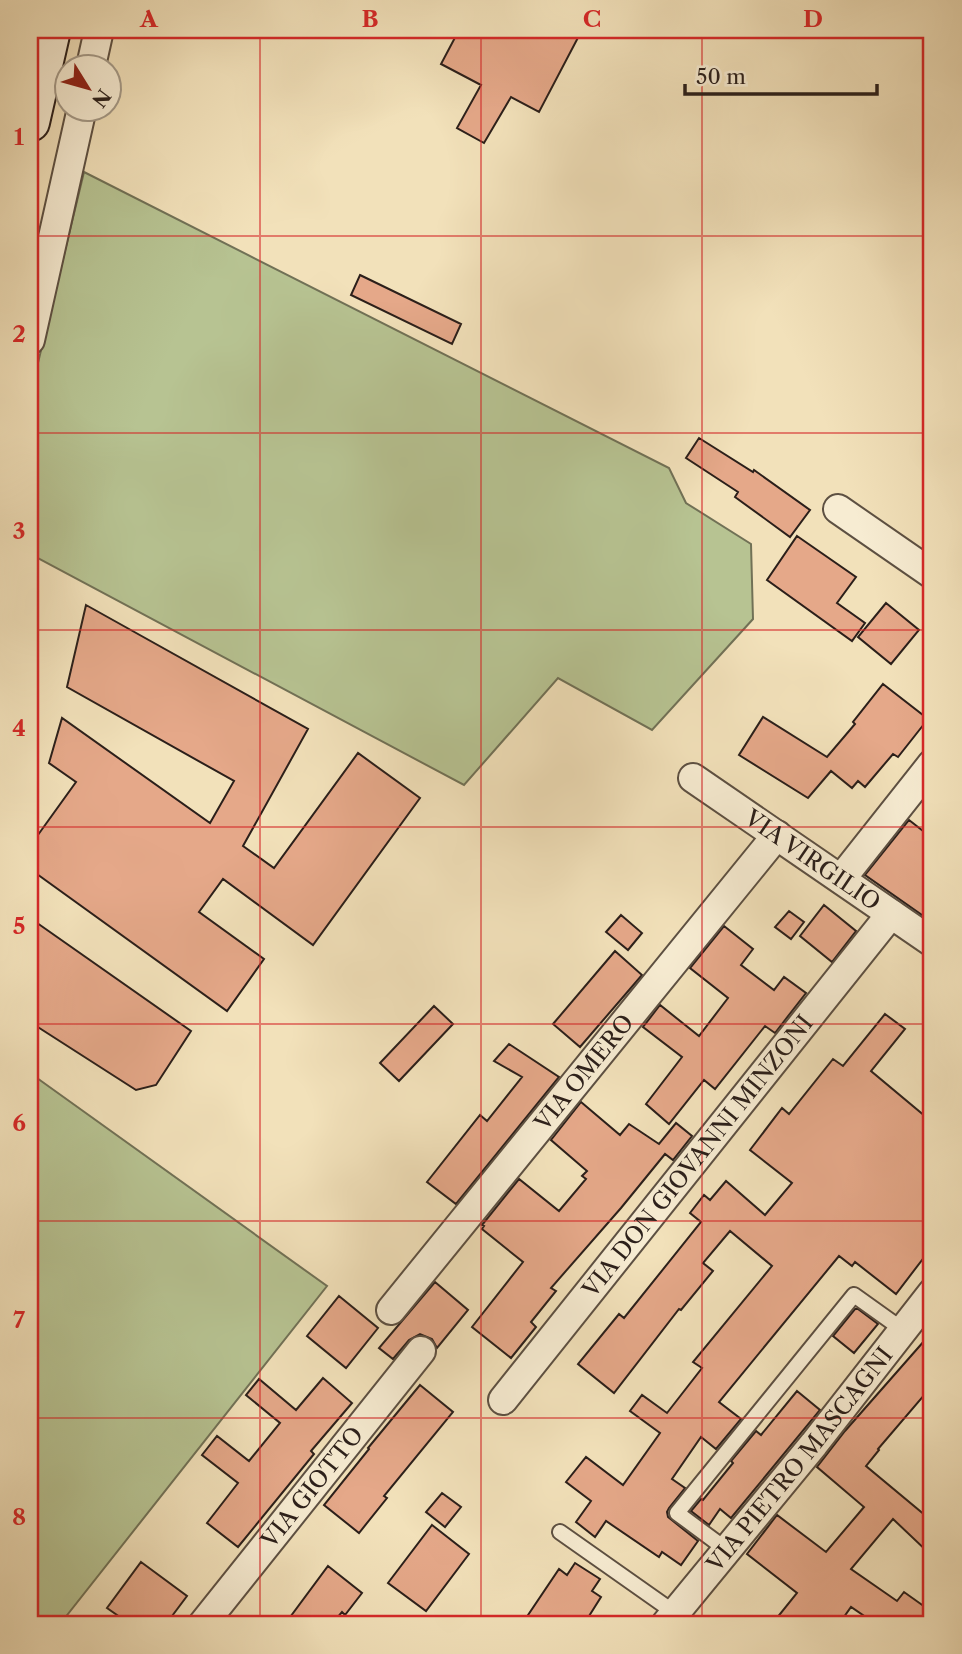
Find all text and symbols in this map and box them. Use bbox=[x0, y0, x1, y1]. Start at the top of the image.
text: A bbox=[139, 5, 159, 33]
text: B bbox=[361, 5, 379, 33]
text: C bbox=[583, 5, 601, 33]
text: D bbox=[803, 5, 823, 33]
north arrow bbox=[52, 52, 122, 122]
scale bar bbox=[685, 52, 878, 96]
text: 50 m bbox=[696, 64, 746, 89]
text: N bbox=[87, 84, 115, 111]
text: 1 bbox=[14, 123, 25, 151]
text: 2 bbox=[12, 320, 26, 348]
text: 3 bbox=[13, 517, 26, 545]
text: 4 bbox=[12, 714, 26, 742]
street label: VIA VIRGILIO bbox=[739, 803, 886, 916]
text: 5 bbox=[13, 912, 25, 940]
street label: VIA OMERO bbox=[528, 1009, 639, 1137]
street label: VIA DON GIOVANNI MINZONI bbox=[576, 1009, 819, 1304]
text: 6 bbox=[12, 1109, 26, 1137]
text: 7 bbox=[13, 1306, 25, 1334]
street label: VIA PIETRO MASCAGNI bbox=[700, 1341, 898, 1578]
street label: VIA GIOTTO bbox=[255, 1421, 369, 1554]
text: 8 bbox=[12, 1503, 26, 1531]

